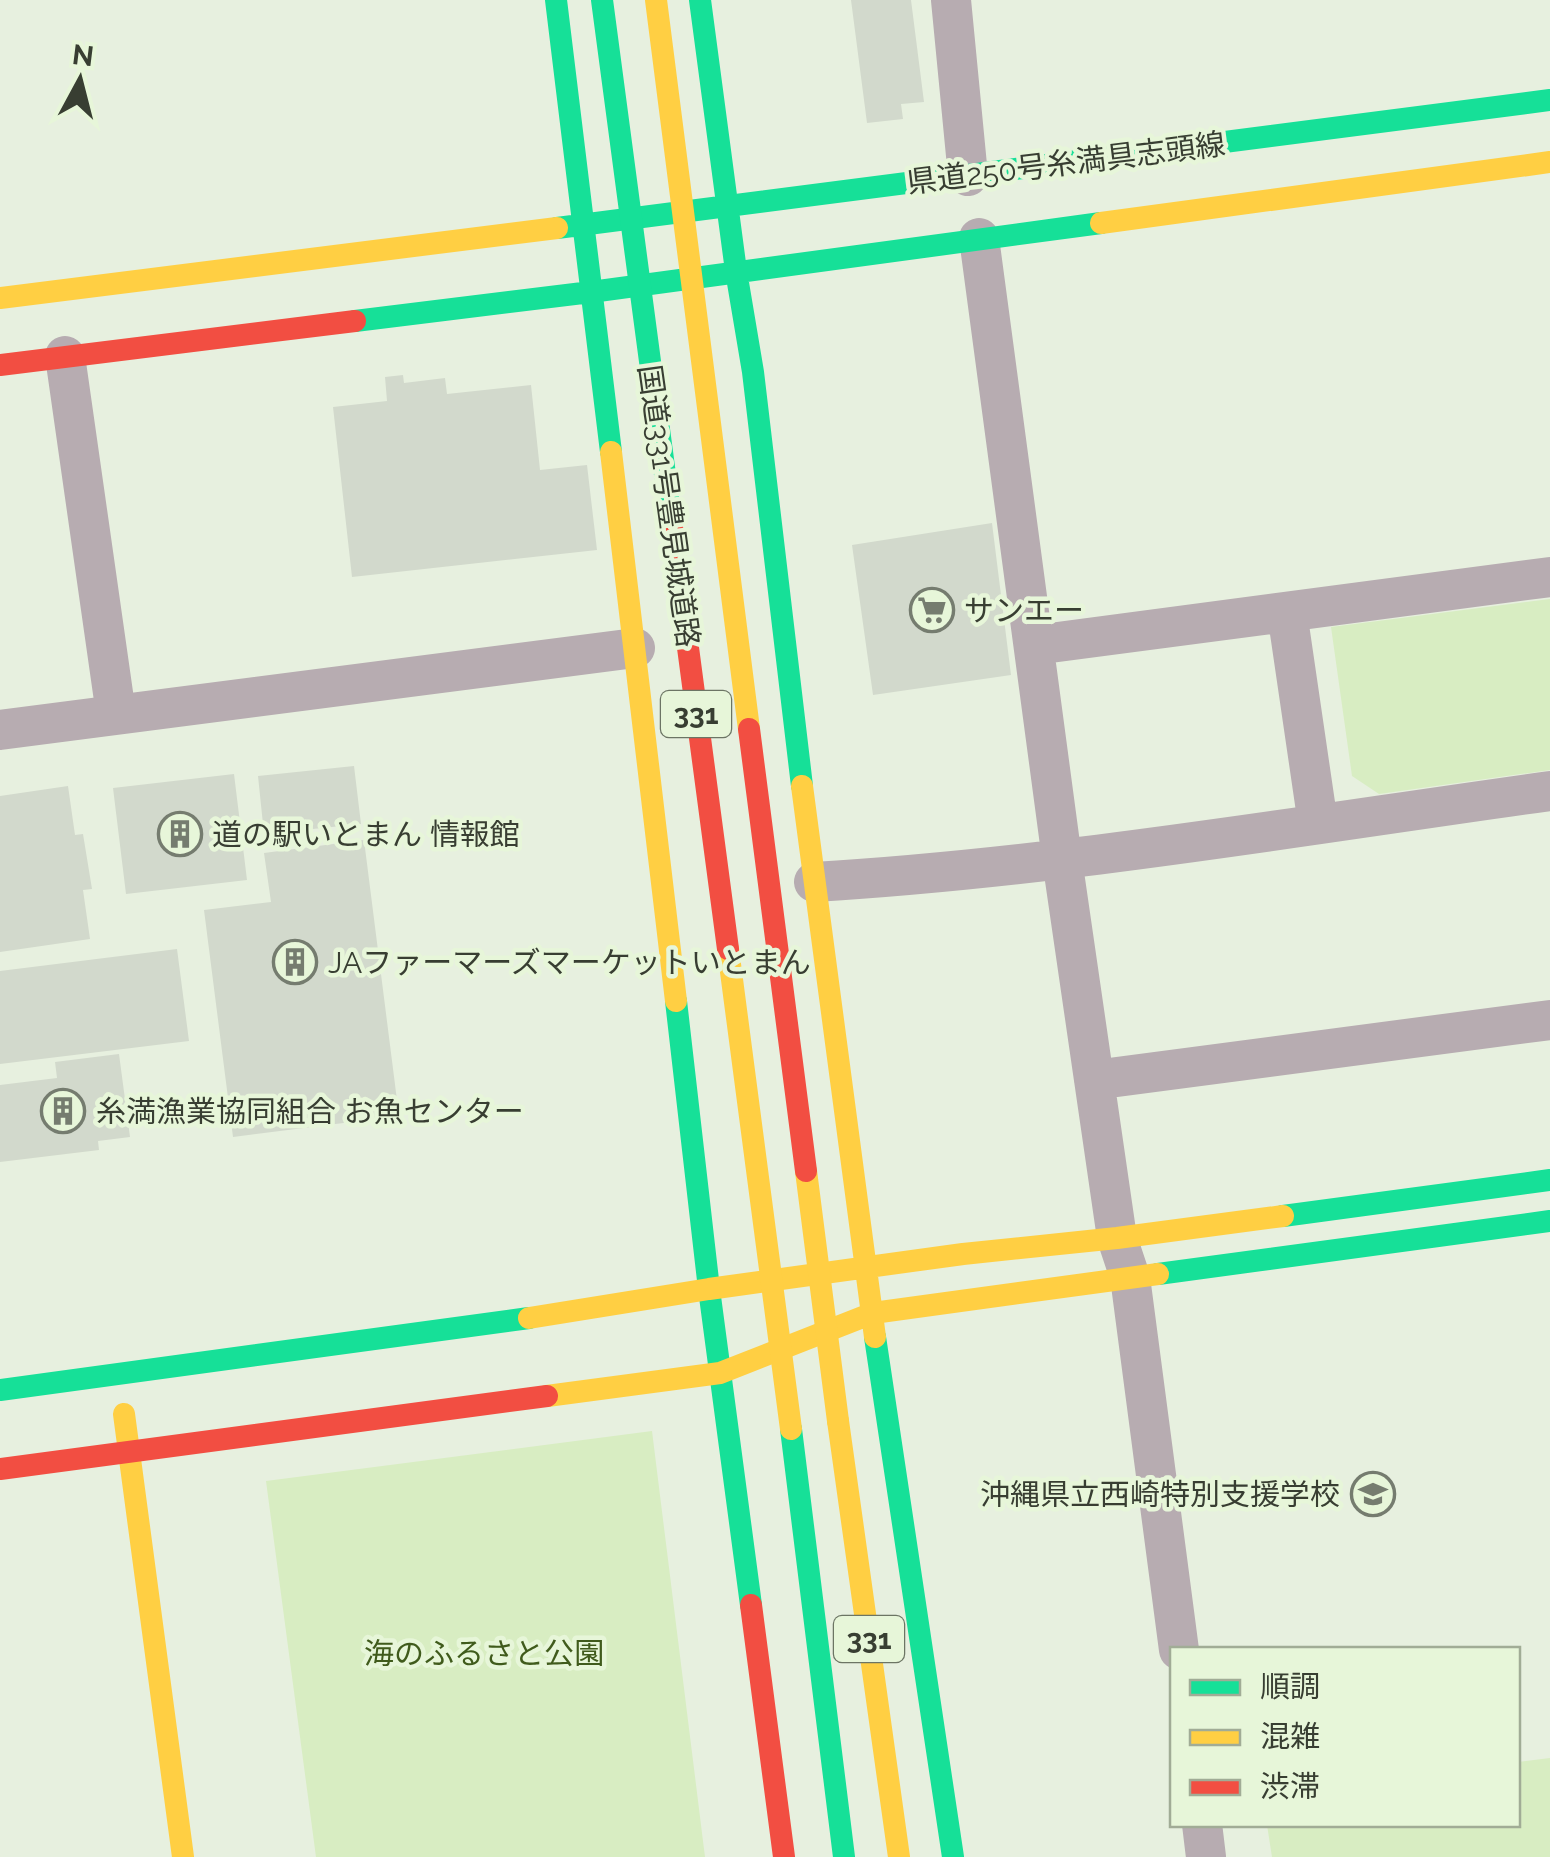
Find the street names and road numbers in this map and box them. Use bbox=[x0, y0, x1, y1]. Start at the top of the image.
street label: 県道250号糸満具志頭線 bbox=[905, 126, 1227, 200]
street label: 国道331号豊見城道路 bbox=[632, 363, 706, 649]
road number: 331 bbox=[661, 691, 731, 737]
road number: 331 bbox=[834, 1616, 904, 1662]

